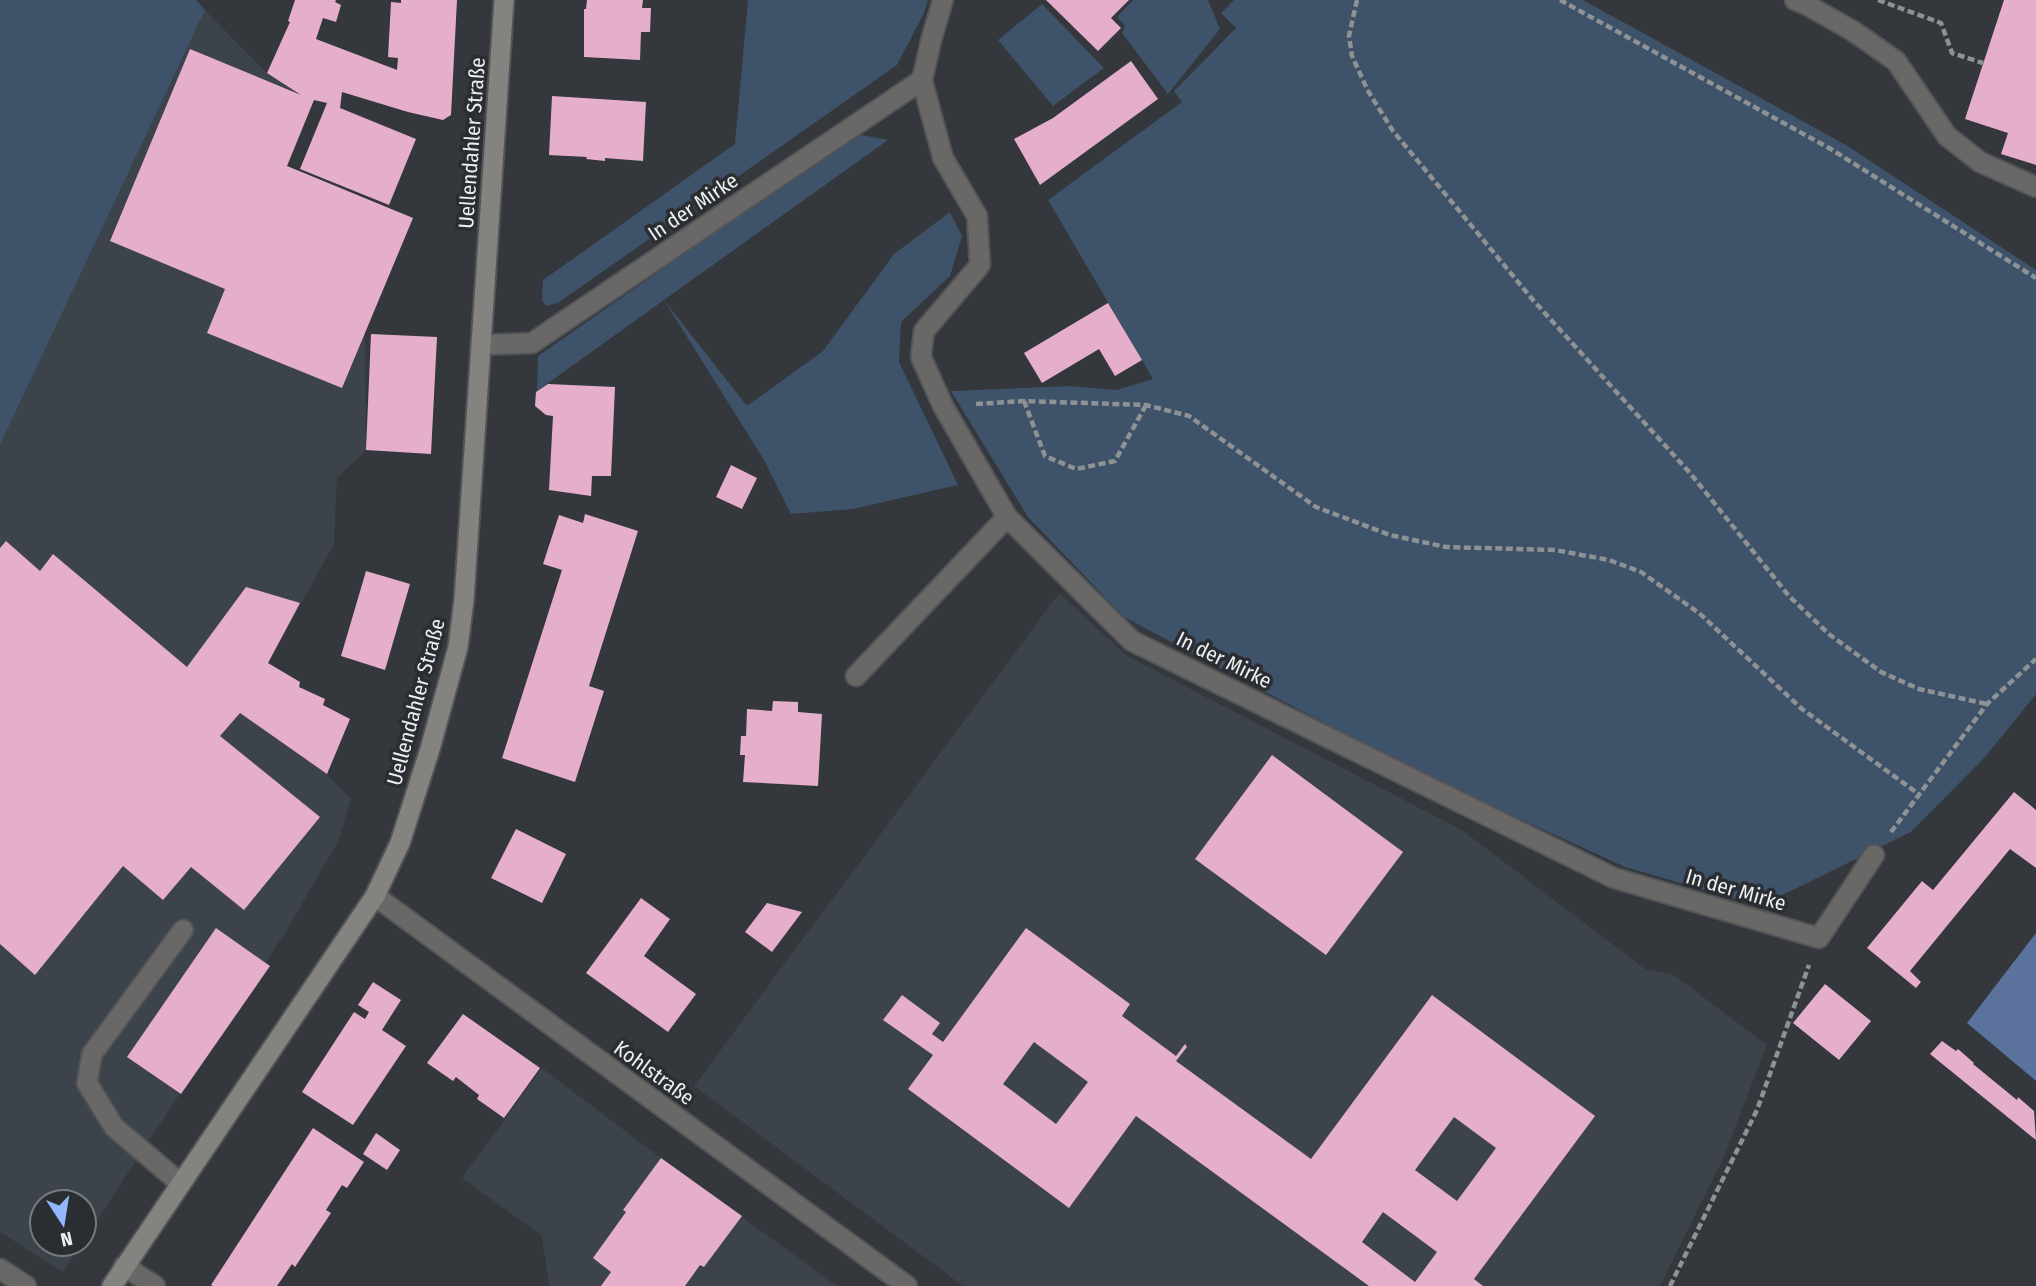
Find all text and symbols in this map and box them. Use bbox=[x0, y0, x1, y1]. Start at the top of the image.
street label: Uellendahler Straße bbox=[453, 56, 491, 230]
street label: In der Mirke bbox=[643, 167, 743, 247]
street label: Uellendahler Straße bbox=[381, 616, 451, 788]
street label: In der Mirke bbox=[1172, 626, 1276, 694]
street label: In der Mirke bbox=[1683, 863, 1789, 917]
street label: Kohlstraße bbox=[609, 1035, 699, 1111]
north arrow bbox=[28, 1188, 98, 1258]
text: N bbox=[58, 1227, 74, 1252]

